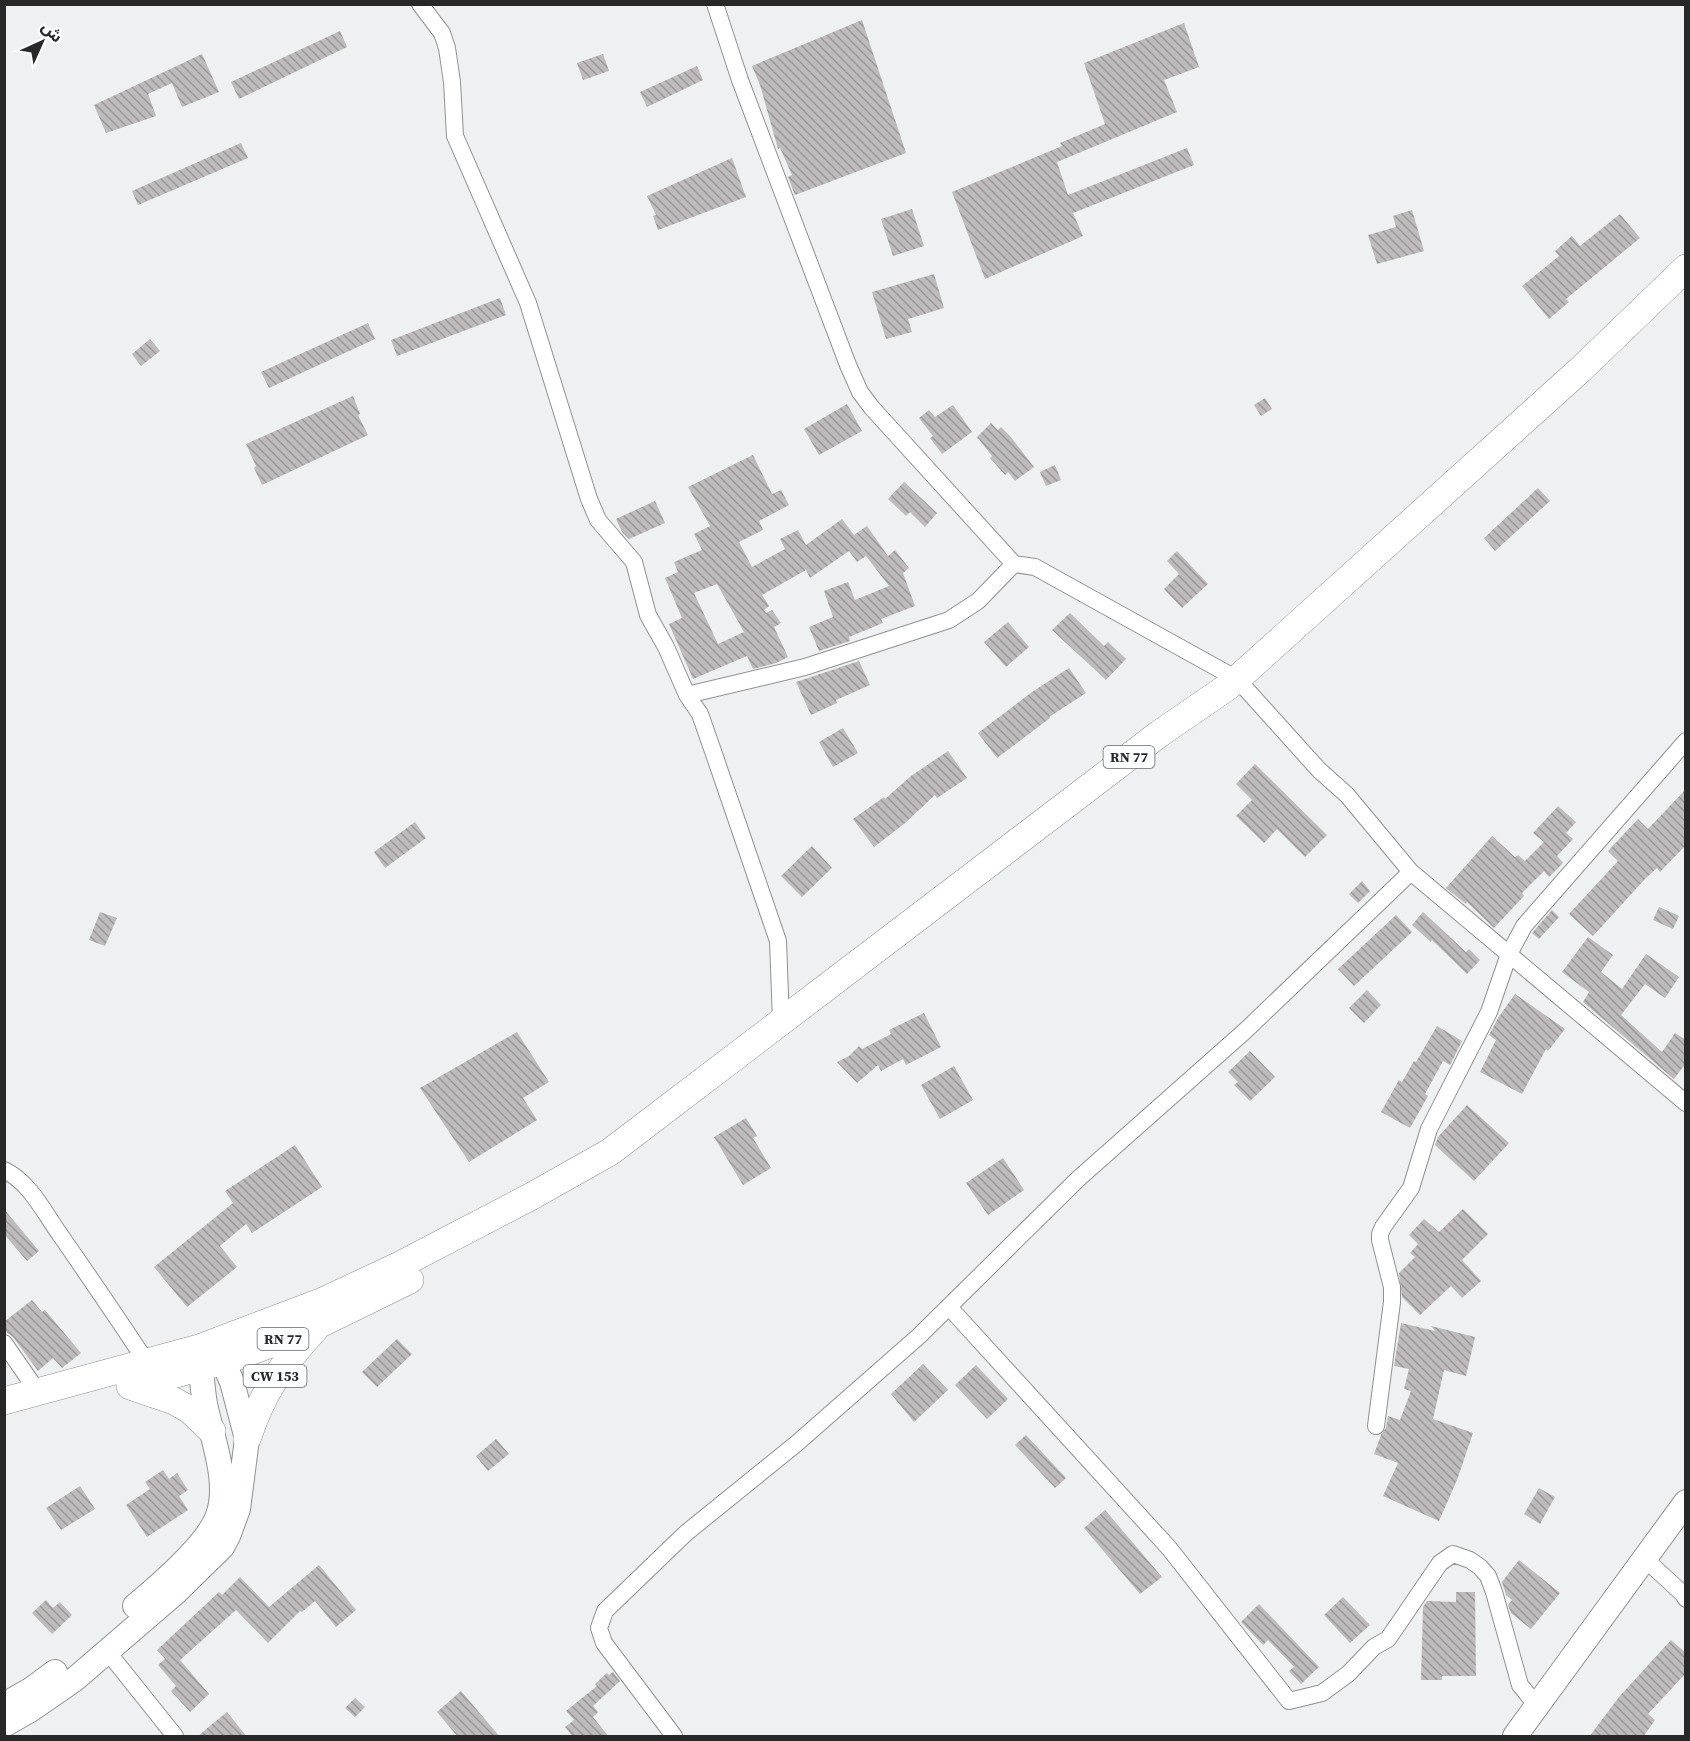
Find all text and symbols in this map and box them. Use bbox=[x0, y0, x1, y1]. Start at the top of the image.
north arrow bbox=[12, 12, 72, 72]
text: ش bbox=[37, 16, 68, 47]
road number: RN 77 bbox=[1104, 746, 1154, 768]
road number: RN 77 bbox=[258, 1328, 308, 1350]
road number: CW 153 bbox=[244, 1365, 306, 1387]

